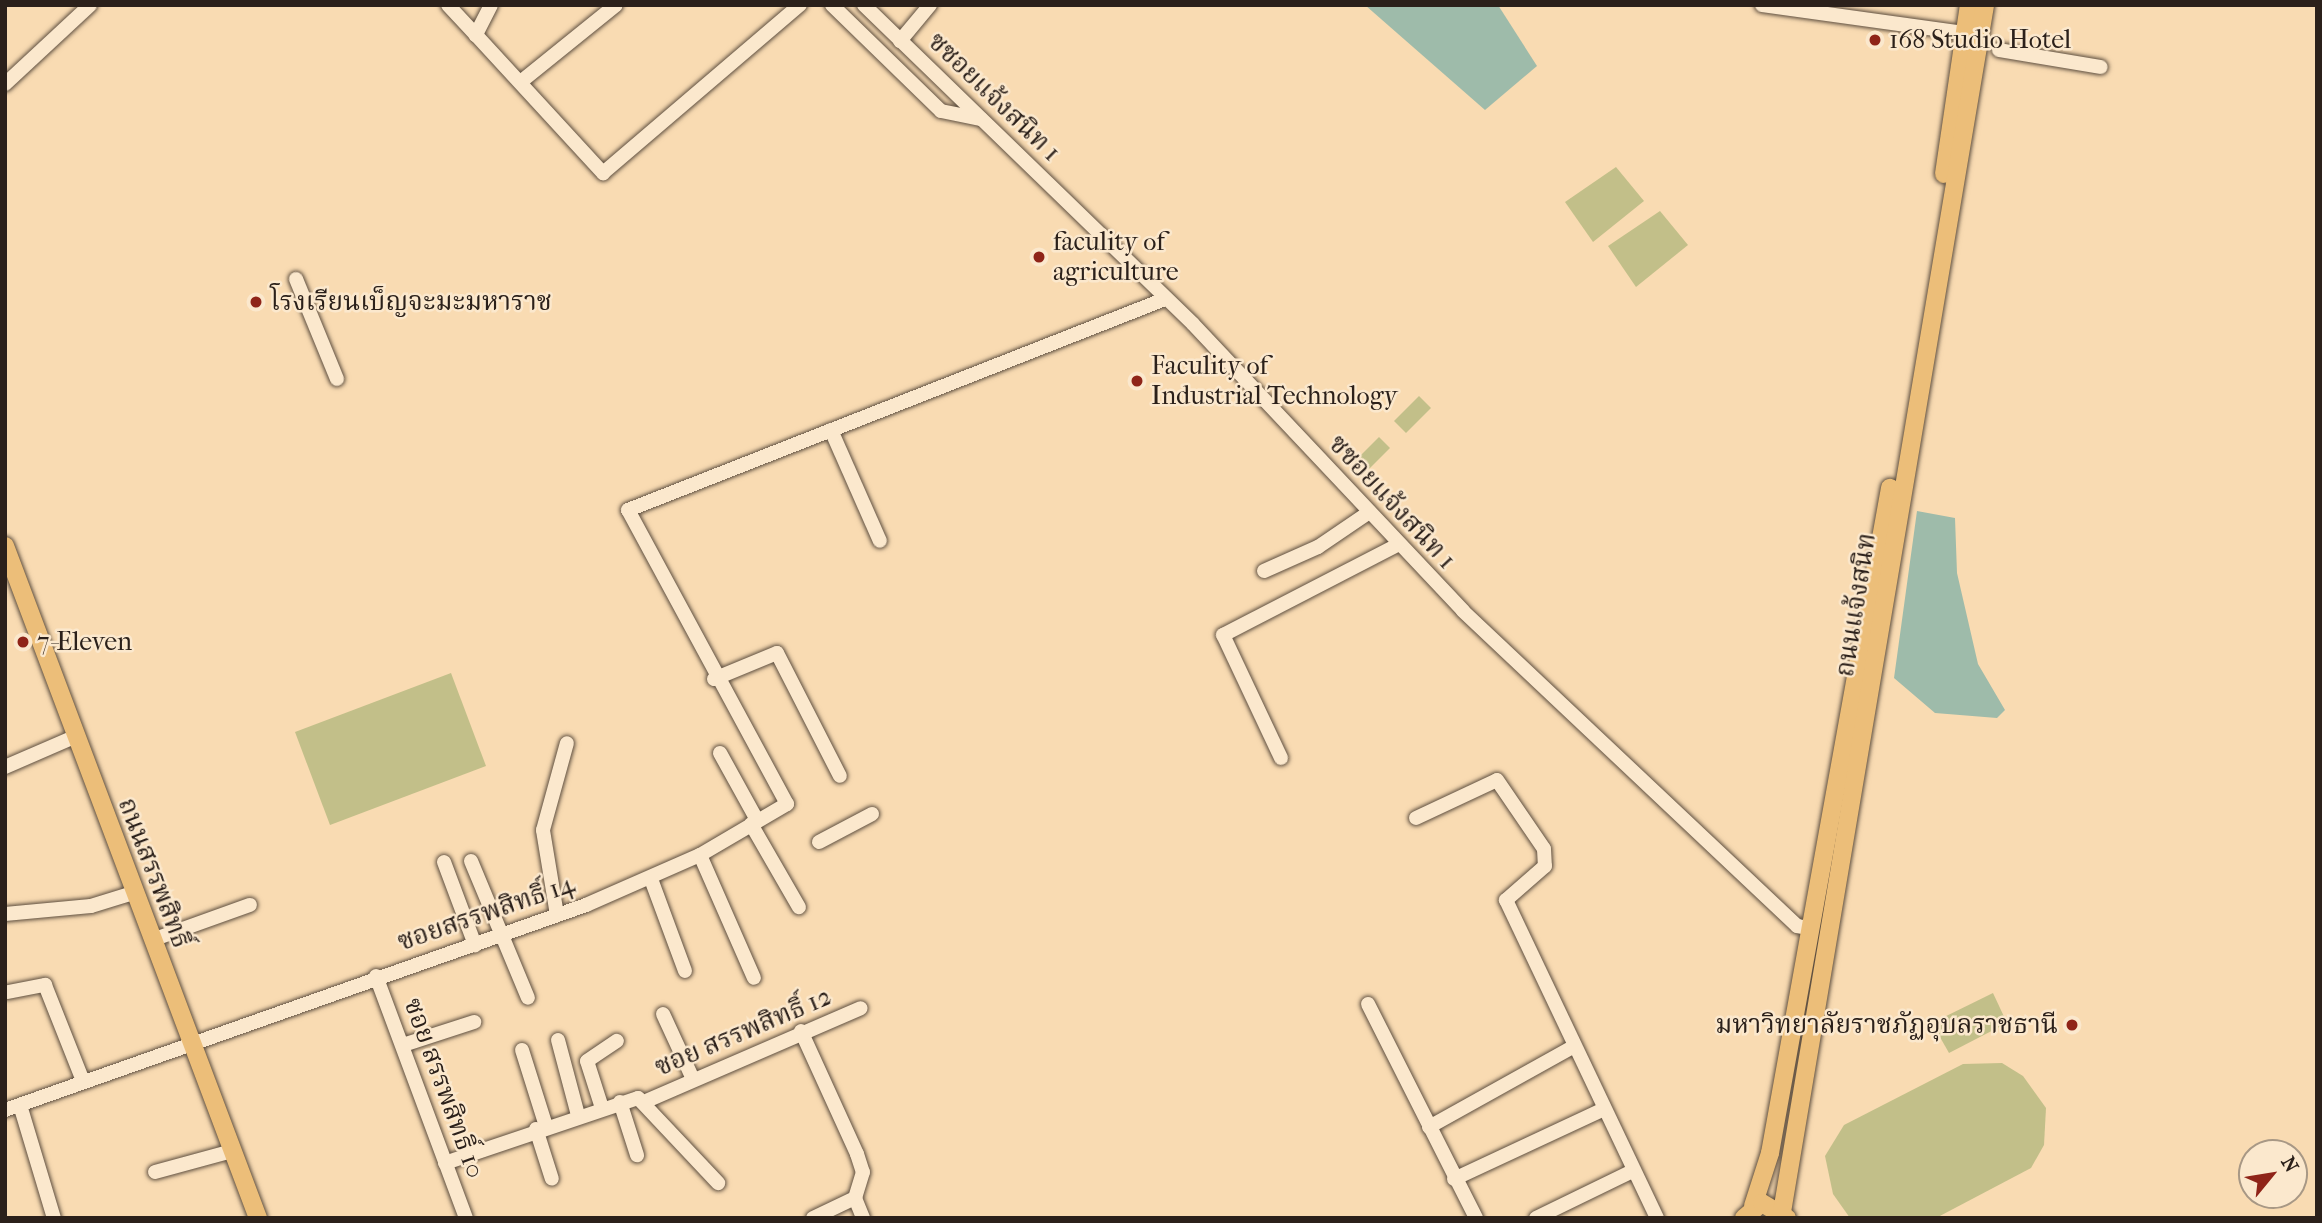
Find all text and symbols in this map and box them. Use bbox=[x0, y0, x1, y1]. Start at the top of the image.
place label: 168 Studio Hotel bbox=[1889, 24, 2071, 56]
street label: ซซอยแจ้งสนิท 1 bbox=[921, 26, 1067, 168]
marker: 168 Studio Hotel bbox=[1867, 32, 1883, 48]
place label: faculity of agriculture bbox=[1053, 226, 1179, 288]
marker: faculity of agriculture bbox=[1031, 249, 1047, 265]
place label: โรงเรียนเบ็ญจะมะมหาราช bbox=[270, 286, 552, 318]
marker: โรงเรียนเบ็ญจะมะมหาราช bbox=[248, 294, 264, 310]
place label: Faculity of Industrial Technology bbox=[1151, 350, 1397, 412]
marker: Faculity of Industrial Technology bbox=[1129, 373, 1145, 389]
street label: ซซอยแจ้งสนิท 1 bbox=[1322, 428, 1462, 576]
street label: ถนนแจ้งสนิท bbox=[1829, 531, 1883, 679]
place label: 7-Eleven bbox=[37, 626, 132, 658]
marker: 7-Eleven bbox=[15, 634, 31, 650]
street label: ถนนสรรพสิทธิ์ bbox=[111, 793, 197, 953]
street label: ซอยสรรพสิทธิ์ 14 bbox=[394, 868, 578, 958]
street label: ซอย สรรพสิทธิ์ 12 bbox=[650, 981, 836, 1083]
street label: ซอย สรรพสิทธิ์ 10 bbox=[397, 994, 491, 1182]
place label: มหาวิทยาลัยราชภัฏอุบลราชธานี bbox=[1715, 1009, 2058, 1041]
marker: มหาวิทยาลัยราชภัฏอุบลราชธานี bbox=[2064, 1017, 2080, 1033]
north arrow bbox=[2238, 1139, 2308, 1209]
text: N bbox=[2276, 1153, 2303, 1176]

